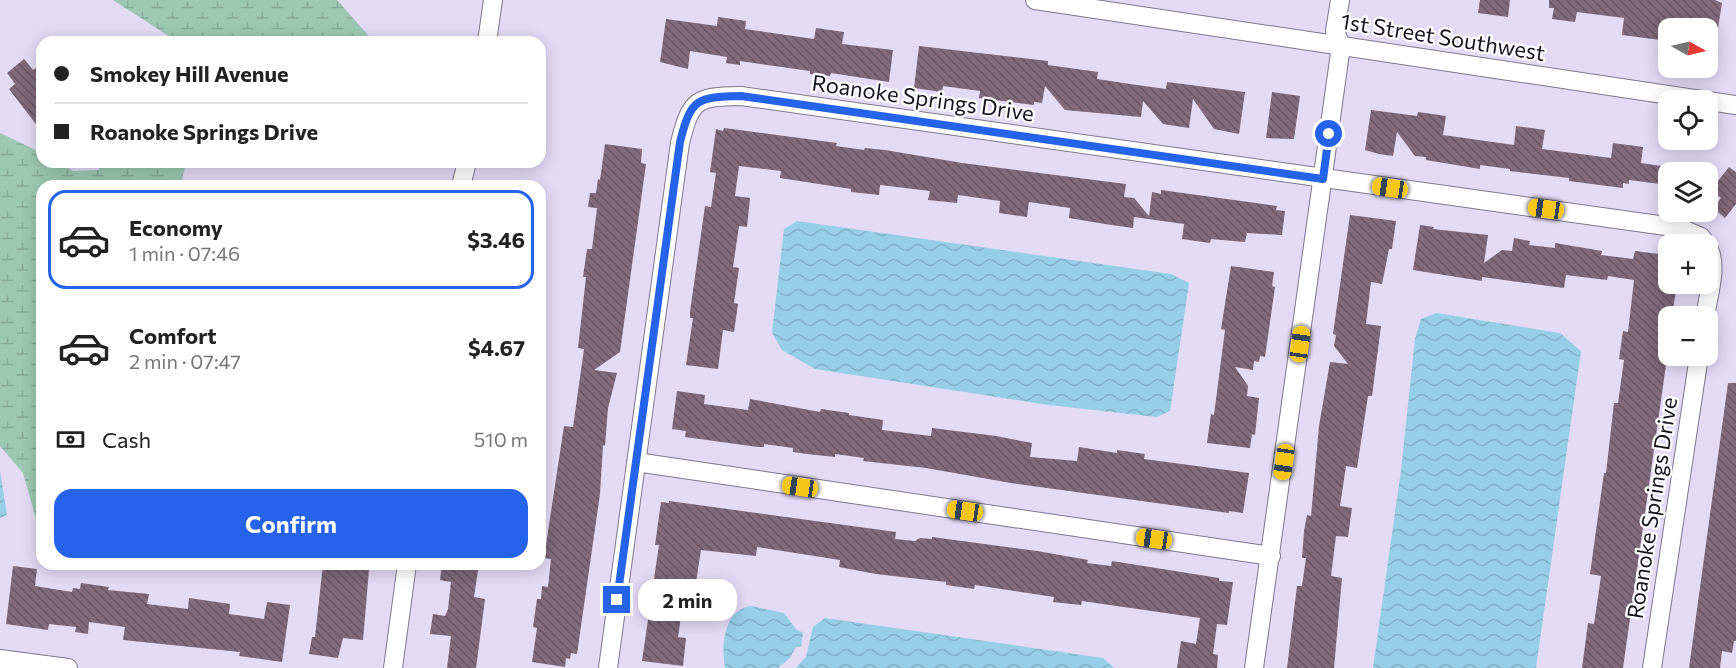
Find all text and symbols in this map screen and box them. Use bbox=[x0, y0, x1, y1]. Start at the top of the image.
street label: 1st Street Southwest bbox=[1339, 7, 1547, 66]
north arrow bbox=[1658, 18, 1718, 78]
map controls bbox=[1658, 18, 1718, 366]
text: Smokey Hill Avenue bbox=[90, 60, 289, 87]
street label: Roanoke Springs Drive bbox=[810, 69, 1036, 126]
button: locate bbox=[1658, 90, 1718, 150]
text: Roanoke Springs Drive bbox=[90, 118, 318, 145]
route start bbox=[1315, 120, 1342, 147]
button: layers bbox=[1658, 162, 1718, 222]
car bbox=[1371, 177, 1409, 199]
car bbox=[1527, 198, 1565, 220]
icon: car bbox=[57, 213, 111, 267]
text: Economy bbox=[129, 214, 223, 241]
text: $3.46 bbox=[467, 226, 525, 253]
button: + bbox=[1658, 234, 1718, 294]
text: 1 min · 07:46 bbox=[129, 241, 240, 265]
button: − bbox=[1658, 306, 1718, 366]
icon: car bbox=[57, 321, 111, 375]
text: Comfort bbox=[129, 322, 217, 349]
car bbox=[1289, 325, 1311, 363]
text: $4.67 bbox=[468, 334, 525, 361]
text: 2 min · 07:47 bbox=[129, 349, 241, 373]
street label: Roanoke Springs Drive bbox=[1621, 395, 1682, 621]
icon: cash bbox=[54, 423, 87, 456]
text: Cash bbox=[102, 426, 151, 453]
text: 510 m bbox=[474, 427, 528, 451]
car bbox=[1273, 443, 1295, 481]
car bbox=[781, 476, 819, 498]
button: Confirm bbox=[54, 489, 528, 558]
car bbox=[946, 500, 984, 522]
car bbox=[1135, 528, 1173, 550]
callout: 2 min bbox=[638, 579, 737, 621]
route end bbox=[603, 586, 630, 613]
text: 2 min bbox=[663, 588, 712, 612]

